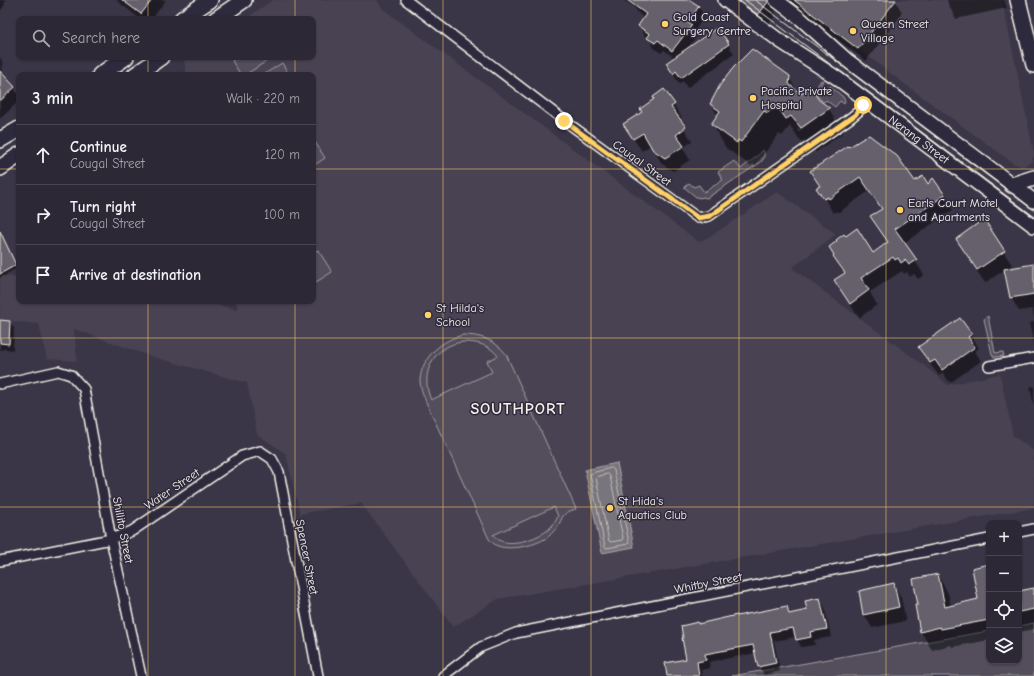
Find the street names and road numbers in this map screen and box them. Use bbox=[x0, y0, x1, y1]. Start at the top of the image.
street label: Nerang Street bbox=[886, 112, 952, 167]
street label: Cougal Street bbox=[610, 137, 675, 189]
street label: Water Street bbox=[142, 465, 203, 513]
street label: Shillito Street bbox=[110, 496, 136, 565]
street label: Spencer Street bbox=[293, 518, 321, 596]
street label: Whitby Street bbox=[673, 569, 744, 596]

